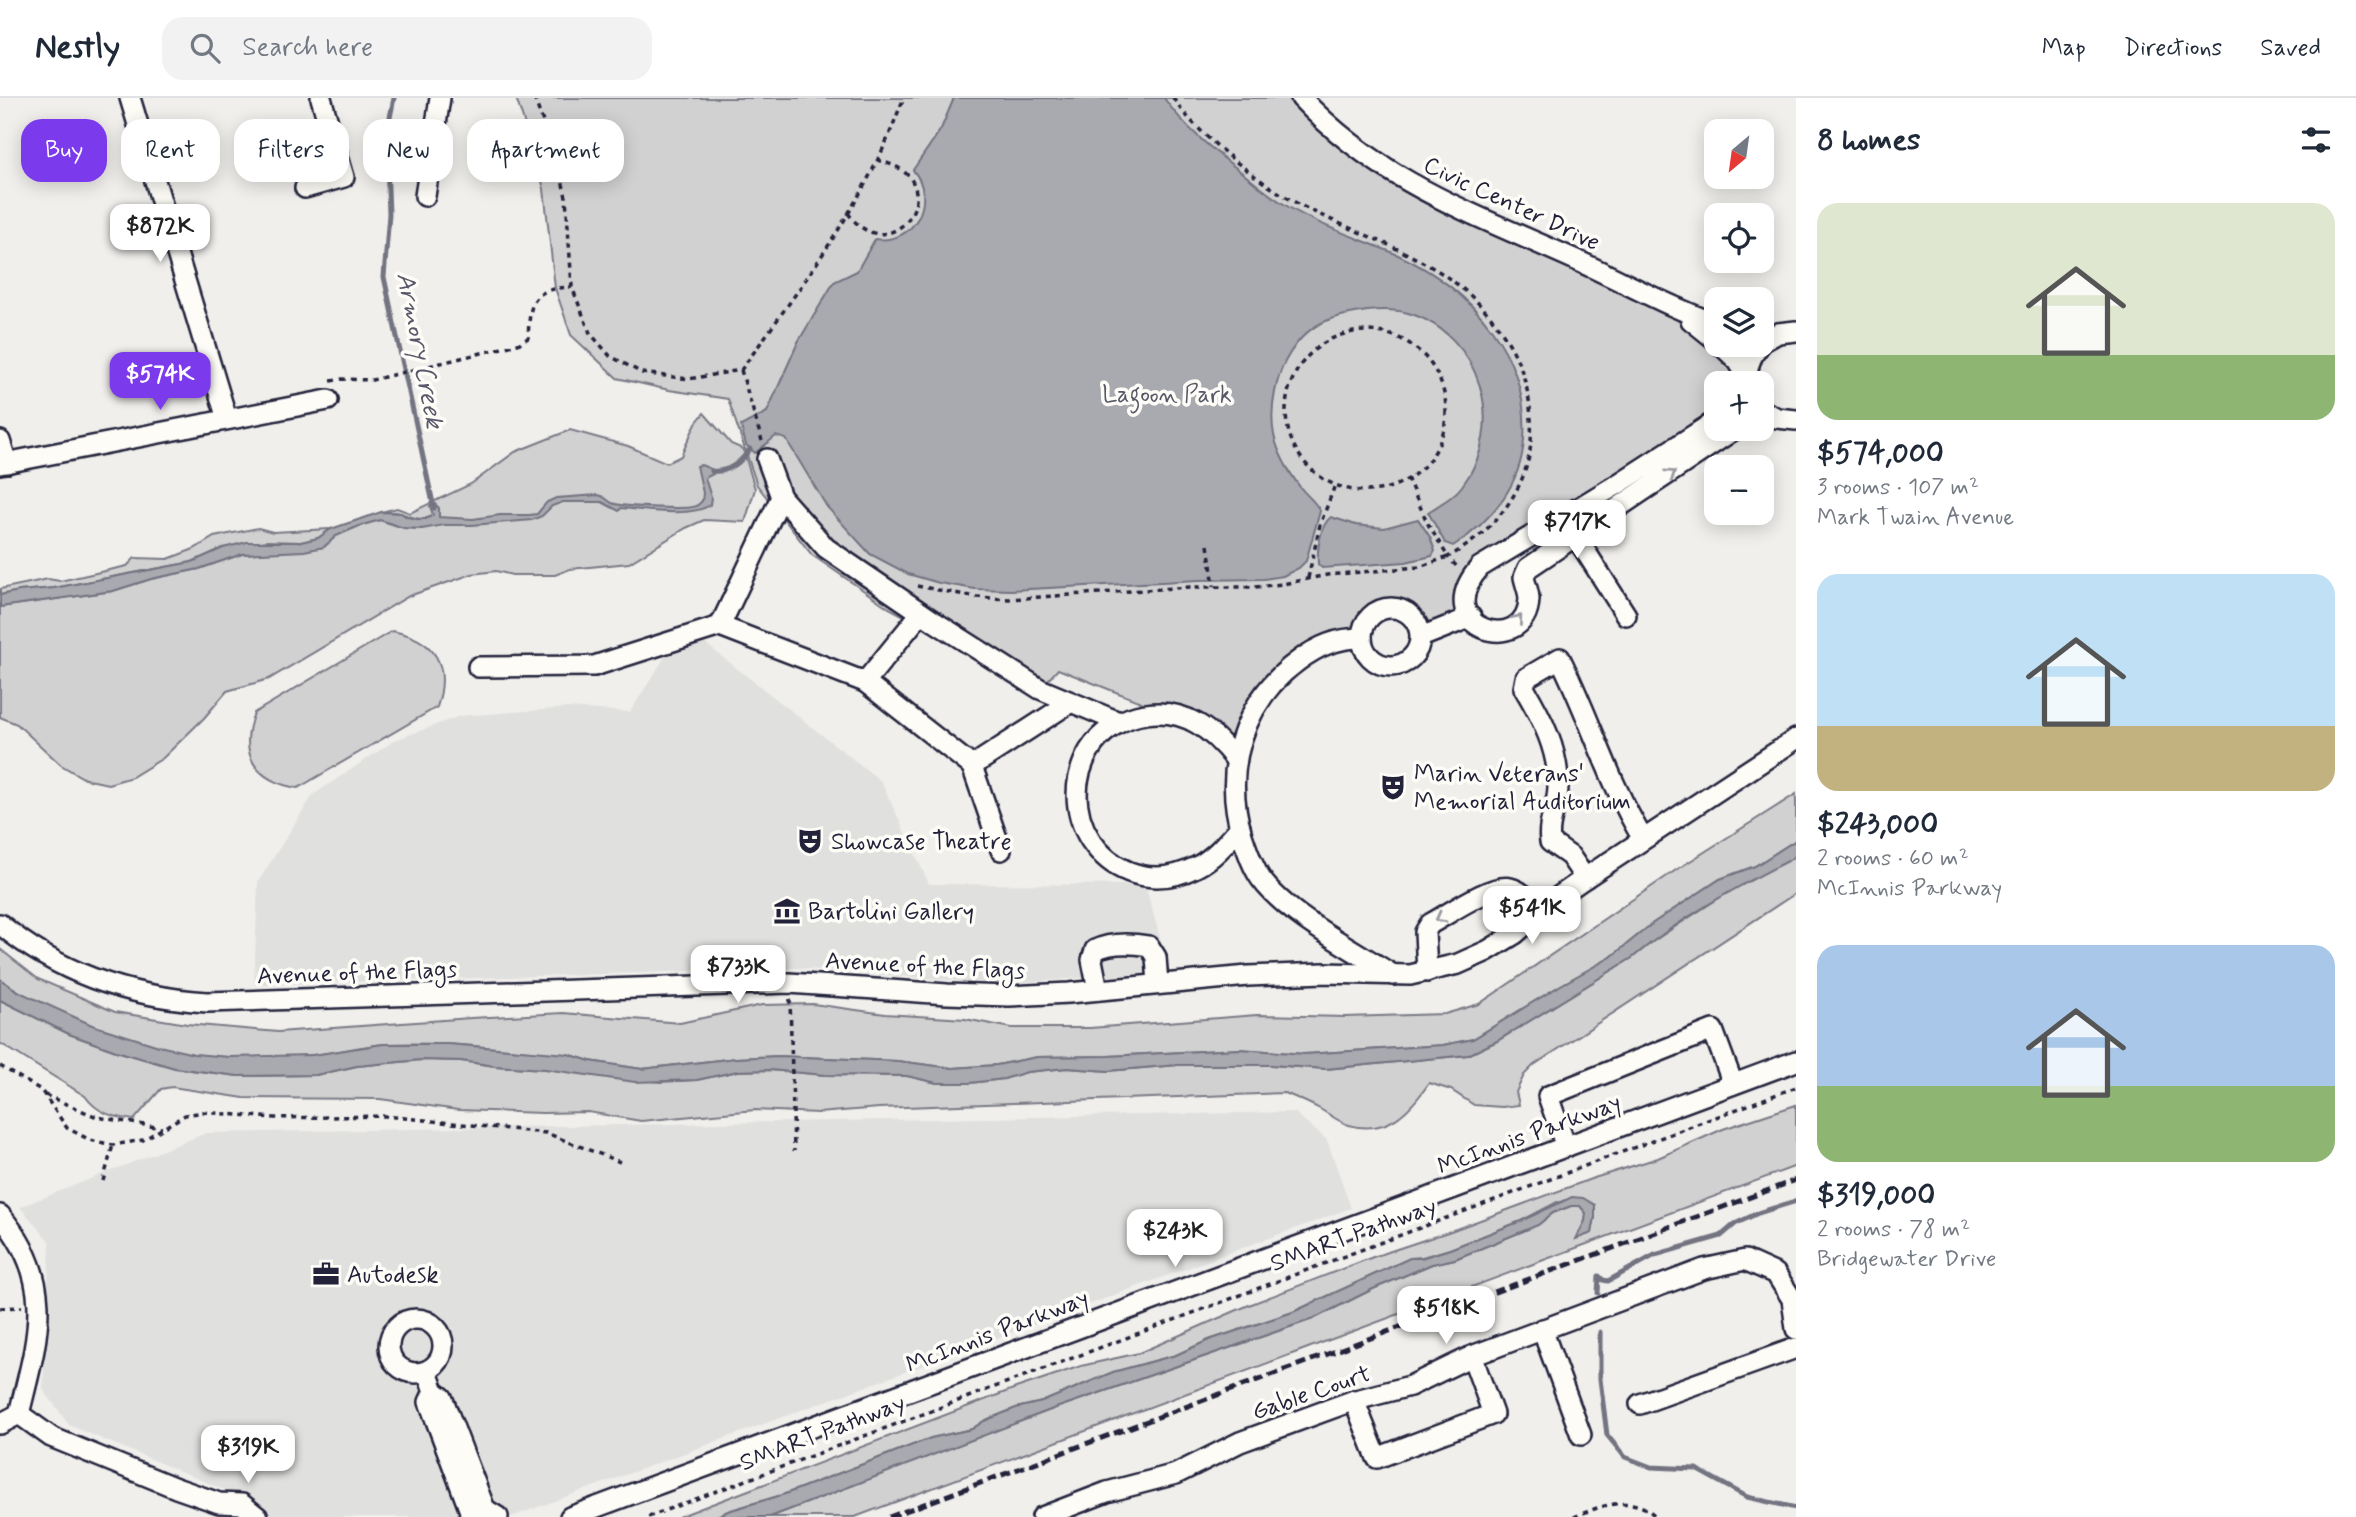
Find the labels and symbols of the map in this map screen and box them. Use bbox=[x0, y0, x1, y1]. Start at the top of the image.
north arrow bbox=[1704, 119, 1774, 189]
street label: Civic Center Drive bbox=[1418, 150, 1605, 259]
pin: $872K bbox=[111, 204, 209, 264]
water label: Armory Creek bbox=[387, 270, 451, 433]
pin: $574K bbox=[111, 352, 209, 412]
park label: Lagoon Park bbox=[1102, 380, 1232, 414]
one-way arrow bbox=[1663, 469, 1676, 482]
pin: $717K bbox=[1528, 500, 1626, 560]
one-way arrow bbox=[1509, 614, 1522, 627]
place label: Marin Veterans' Memorial Auditorium bbox=[1414, 759, 1631, 818]
theatre icon: Marin Veterans' Memorial Auditorium bbox=[1378, 772, 1408, 802]
theatre icon: Showcase Theatre bbox=[795, 826, 825, 856]
place label: Showcase Theatre bbox=[831, 827, 1012, 858]
pin: $541K bbox=[1483, 886, 1581, 946]
museum icon: Bartolini Gallery bbox=[772, 896, 802, 926]
place label: Bartolini Gallery bbox=[808, 897, 974, 928]
one-way arrow bbox=[1435, 910, 1448, 923]
pin: $733K bbox=[689, 946, 787, 1005]
street label: Avenue of the Flags bbox=[824, 946, 1026, 989]
street label: Avenue of the Flags bbox=[257, 955, 458, 994]
street label: McInnis Parkway bbox=[1433, 1088, 1626, 1183]
street label: SMART Pathway bbox=[1266, 1191, 1441, 1280]
pin: $243K bbox=[1126, 1210, 1224, 1269]
office icon: Autodesk bbox=[311, 1259, 341, 1289]
place label: Autodesk bbox=[347, 1260, 439, 1291]
street label: McInnis Parkway bbox=[902, 1283, 1093, 1381]
pin: $518K bbox=[1397, 1286, 1495, 1346]
street label: Gable Court bbox=[1248, 1359, 1375, 1428]
street label: SMART Pathway bbox=[735, 1388, 910, 1479]
pin: $319K bbox=[199, 1426, 297, 1485]

